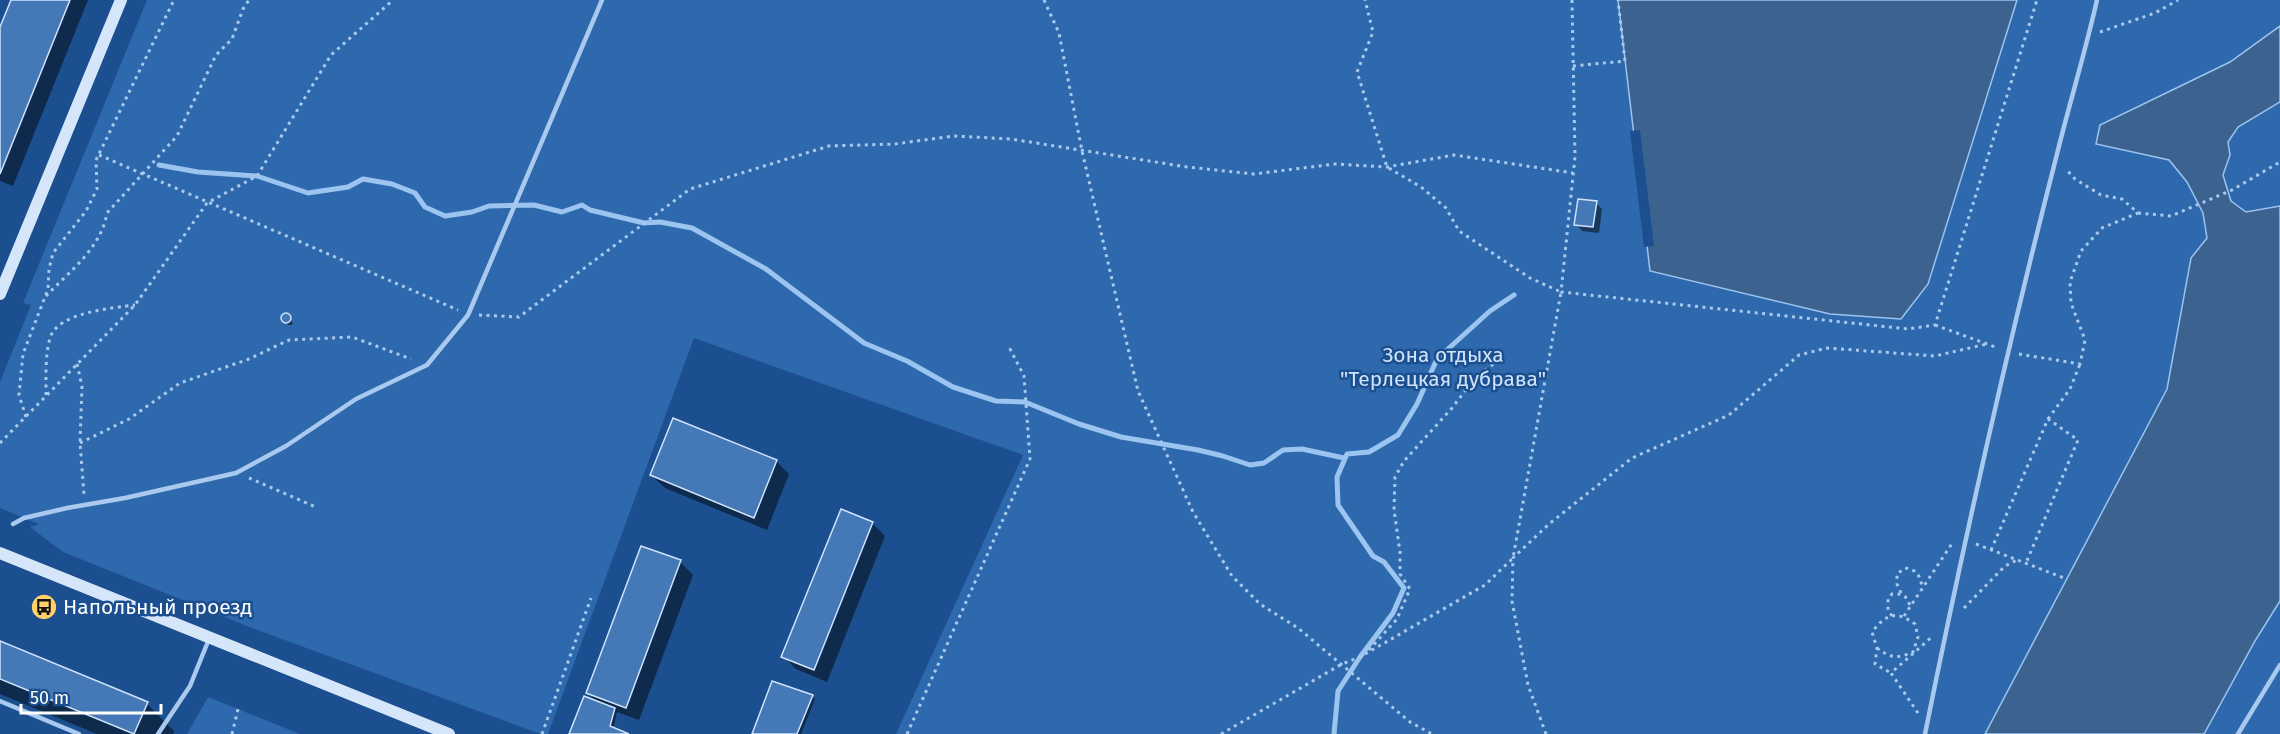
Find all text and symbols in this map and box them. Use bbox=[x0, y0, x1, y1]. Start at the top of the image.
park label: Зона отдыха "Терлецкая дубрава" bbox=[1340, 342, 1546, 392]
bus stop icon: Напольный проезд bbox=[29, 592, 59, 622]
place label: Напольный проезд bbox=[63, 594, 252, 620]
scale bar bbox=[21, 677, 160, 715]
text: 50 m bbox=[30, 687, 69, 709]

